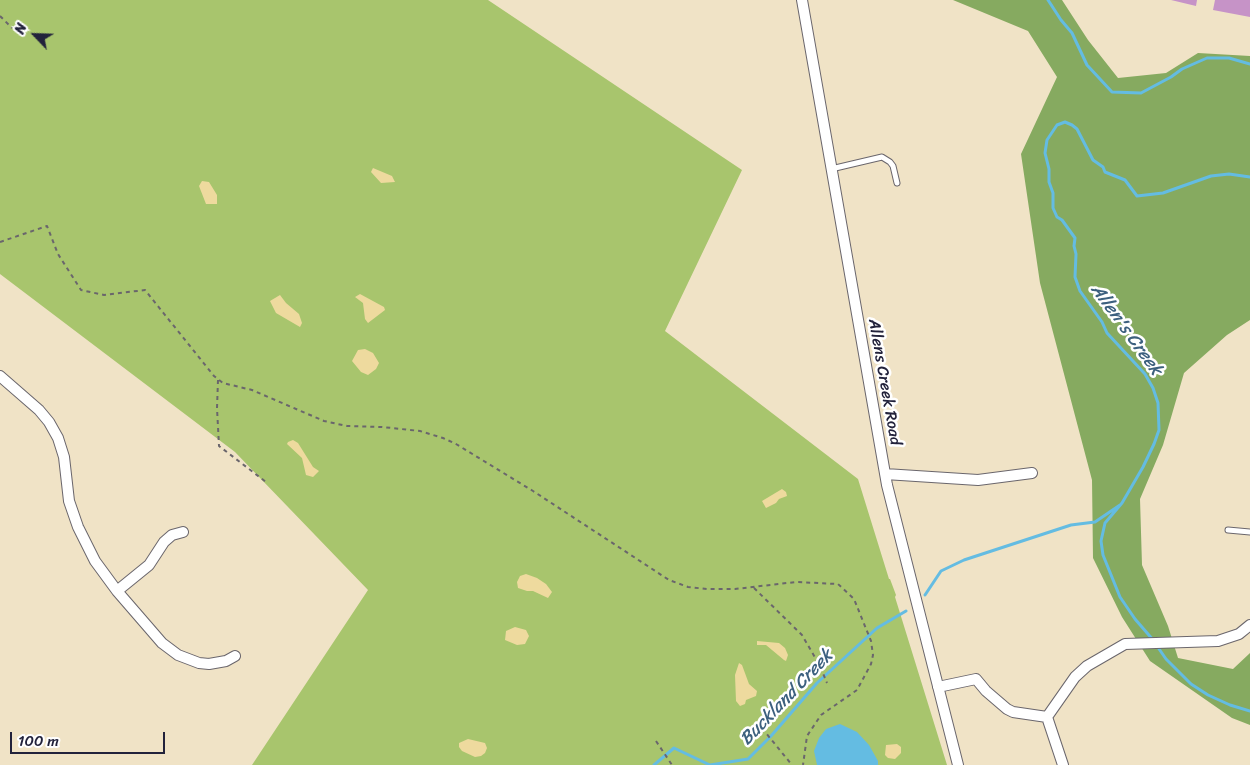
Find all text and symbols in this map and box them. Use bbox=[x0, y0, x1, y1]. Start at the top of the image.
north arrow bbox=[10, 10, 60, 60]
text: N bbox=[7, 19, 34, 38]
water label: Allen's Creek bbox=[1086, 280, 1166, 380]
street label: Allens Creek Road bbox=[863, 317, 905, 447]
water label: Buckland Creek bbox=[736, 646, 838, 750]
scale bar bbox=[12, 722, 168, 754]
text: 100 m bbox=[18, 728, 59, 754]

